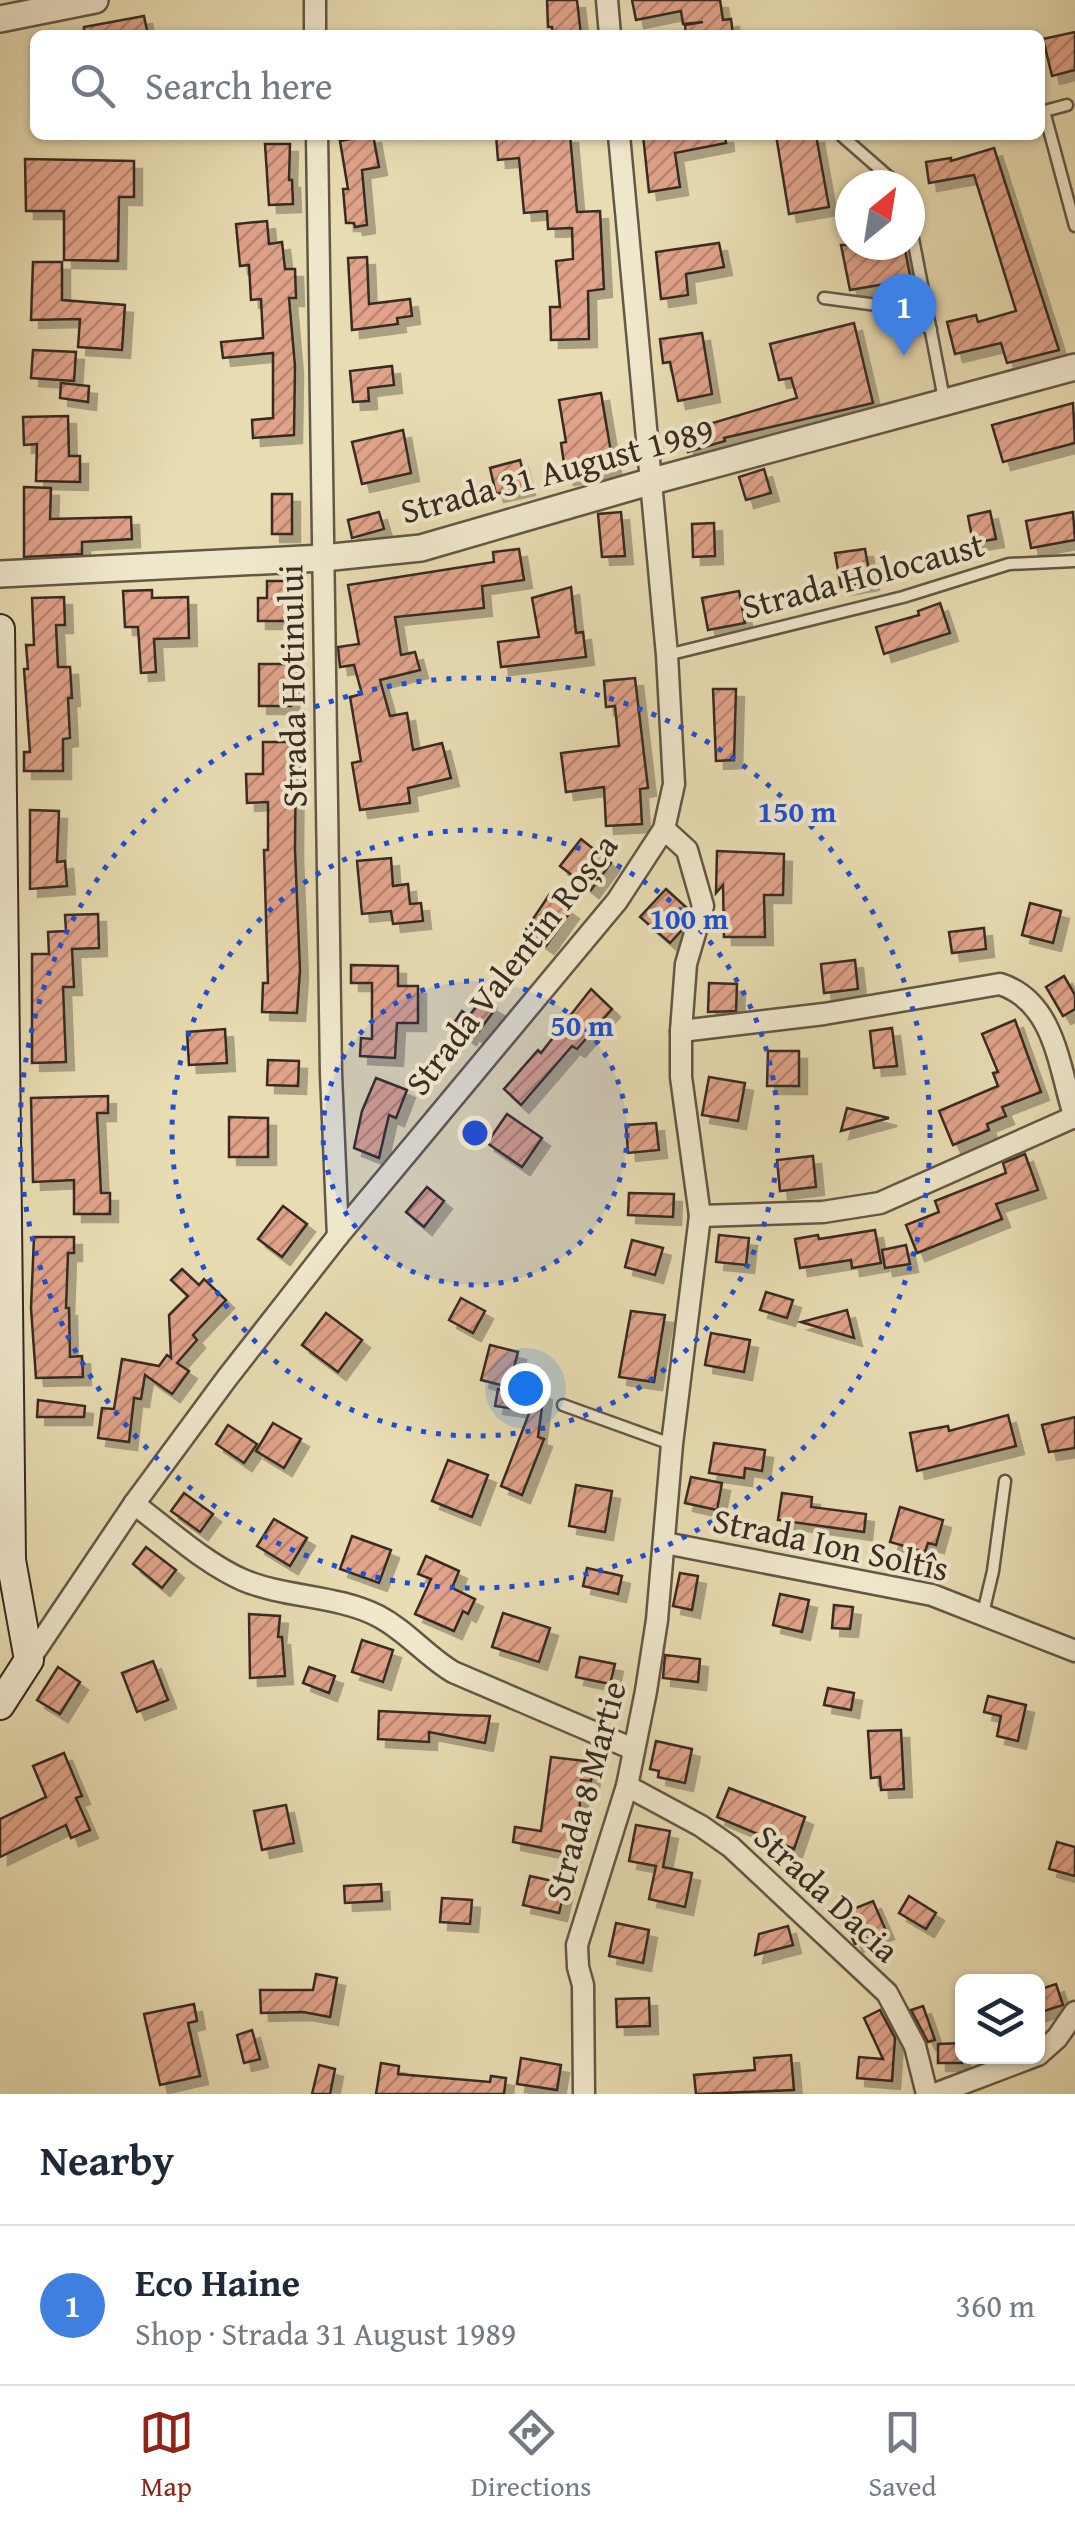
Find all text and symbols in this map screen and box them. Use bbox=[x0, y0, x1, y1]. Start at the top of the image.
search box bbox=[30, 30, 1045, 140]
text: Search here bbox=[145, 57, 333, 113]
icon: search bbox=[65, 58, 120, 113]
north arrow bbox=[835, 170, 925, 260]
pin: 1 bbox=[872, 274, 936, 356]
street label: Strada 31 August 1989 bbox=[395, 404, 719, 536]
street label: Strada Holocaust bbox=[736, 518, 990, 632]
street label: Strada Hotinului bbox=[264, 564, 320, 808]
text: 150 m bbox=[758, 789, 837, 833]
street label: Strada Valentin Roșca bbox=[392, 822, 630, 1106]
text: 100 m bbox=[650, 896, 729, 940]
text: 50 m bbox=[550, 1003, 614, 1047]
centre of rings bbox=[457, 1115, 493, 1151]
your location bbox=[500, 1363, 551, 1414]
street label: Strada Ion Soltîs bbox=[708, 1494, 954, 1594]
street label: Strada 8 Martie bbox=[531, 1675, 639, 1907]
street label: Strada Dacia bbox=[743, 1812, 912, 1974]
map controls bbox=[955, 1974, 1045, 2064]
button: layers bbox=[955, 1974, 1045, 2064]
text: Nearby bbox=[40, 2129, 174, 2190]
text: Eco Haine bbox=[135, 2254, 300, 2310]
text: 1 bbox=[64, 2282, 81, 2329]
text: 360 m bbox=[956, 2282, 1035, 2329]
text: Shop · Strada 31 August 1989 bbox=[135, 2310, 516, 2357]
tab: Map bbox=[139, 2405, 194, 2506]
tab: Directions bbox=[471, 2405, 591, 2506]
tab: Saved bbox=[869, 2405, 936, 2506]

